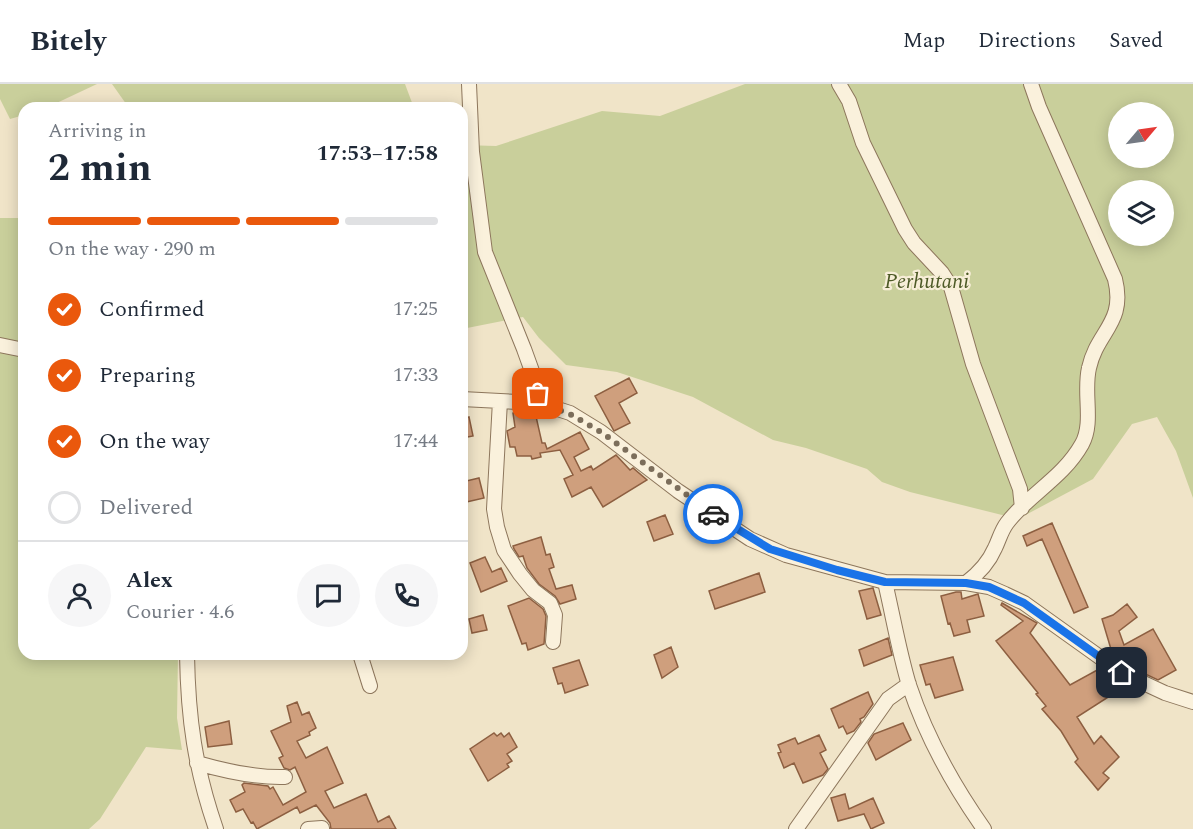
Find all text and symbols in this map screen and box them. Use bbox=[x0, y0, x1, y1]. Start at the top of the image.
text: Bitely bbox=[30, 20, 106, 63]
text: Map bbox=[903, 25, 945, 57]
text: Directions bbox=[978, 25, 1076, 57]
text: Saved bbox=[1109, 25, 1163, 57]
north arrow bbox=[1108, 102, 1174, 168]
map controls bbox=[1108, 102, 1174, 246]
text: Arriving in bbox=[48, 116, 146, 146]
text: 17:53–17:58 bbox=[316, 137, 438, 170]
text: 2 min bbox=[48, 139, 152, 198]
button: layers bbox=[1108, 180, 1174, 246]
text: On the way · 290 m bbox=[48, 234, 216, 264]
park label: Perhutani bbox=[885, 266, 969, 298]
icon: check bbox=[48, 293, 81, 326]
text: Confirmed bbox=[99, 293, 205, 326]
text: 17:25 bbox=[393, 294, 438, 324]
icon: check bbox=[48, 359, 81, 392]
text: Preparing bbox=[99, 359, 196, 392]
text: 17:33 bbox=[393, 360, 438, 390]
pin bbox=[512, 368, 563, 419]
icon: bag bbox=[521, 377, 554, 410]
icon: check bbox=[48, 425, 81, 458]
text: On the way bbox=[99, 425, 210, 458]
text: 17:44 bbox=[393, 426, 438, 456]
courier bbox=[683, 484, 743, 544]
text: Delivered bbox=[99, 491, 193, 524]
icon: car bbox=[697, 498, 730, 531]
button: person bbox=[48, 564, 111, 627]
text: Alex bbox=[126, 564, 173, 597]
button: chat bbox=[297, 564, 360, 627]
button: phone bbox=[375, 564, 438, 627]
text: Courier · 4.6 bbox=[126, 597, 234, 627]
pin bbox=[1096, 647, 1147, 698]
icon: home bbox=[1105, 656, 1138, 689]

